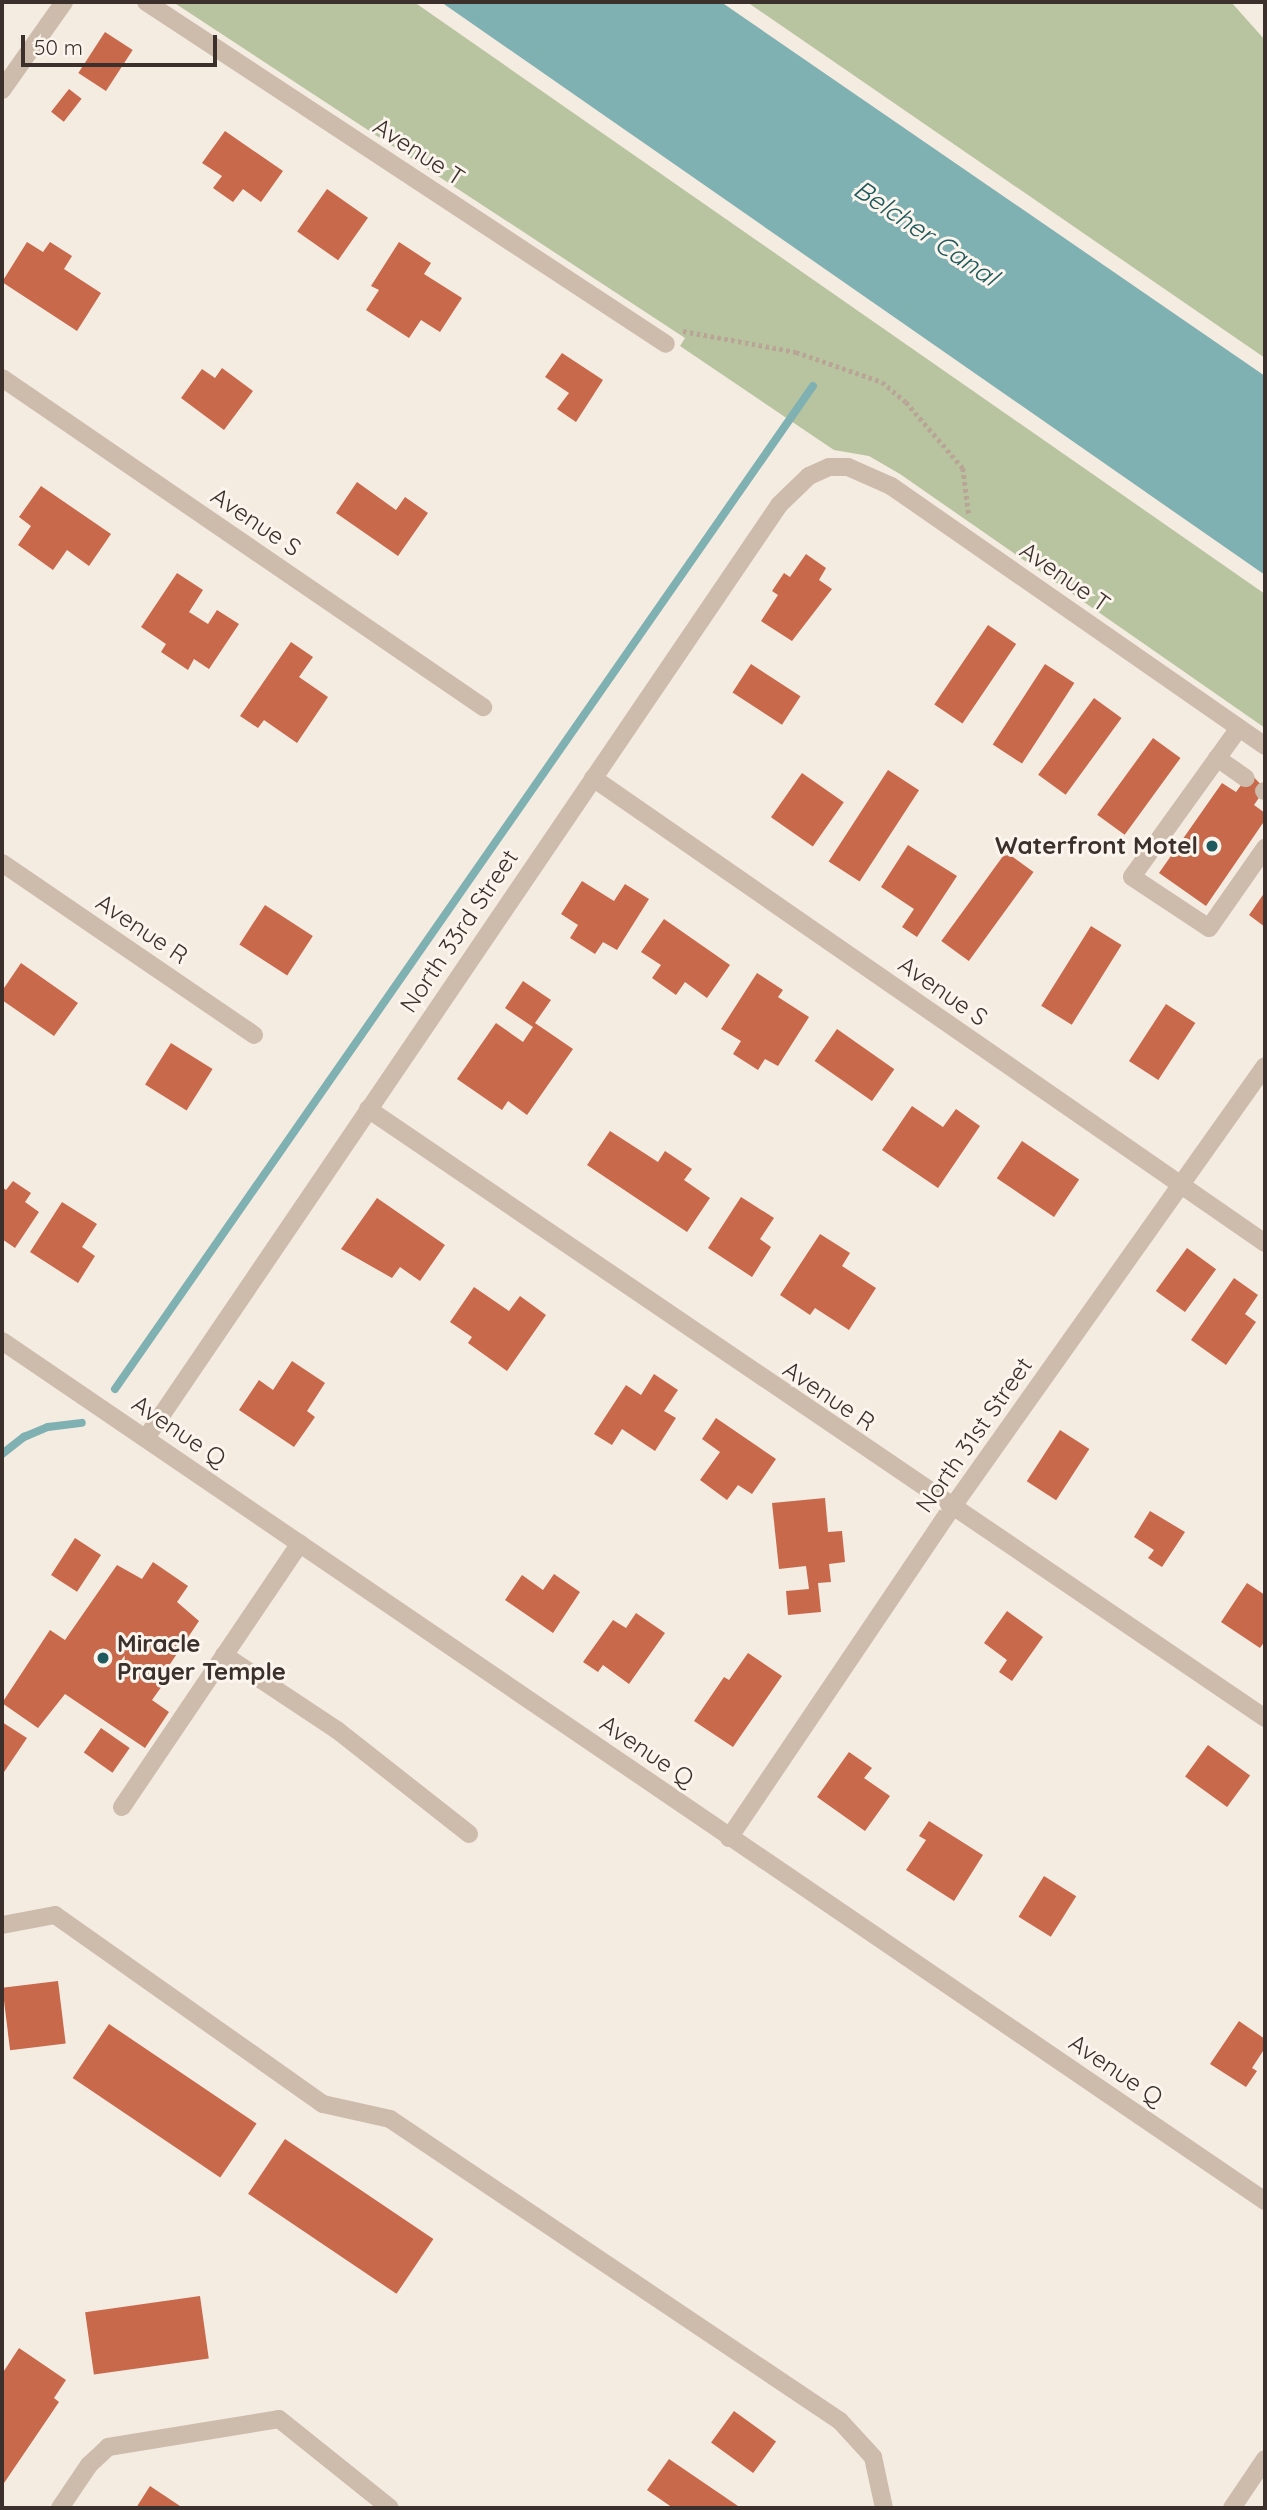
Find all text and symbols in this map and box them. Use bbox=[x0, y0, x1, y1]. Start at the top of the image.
scale bar bbox=[24, 21, 220, 65]
text: 50 m bbox=[34, 34, 83, 60]
street label: Avenue T bbox=[368, 112, 470, 192]
water label: Belcher Canal bbox=[848, 173, 1004, 293]
street label: Avenue S bbox=[206, 482, 306, 562]
street label: Avenue T bbox=[1015, 536, 1115, 618]
place label: Waterfront Motel bbox=[995, 832, 1198, 860]
marker: Waterfront Motel bbox=[1204, 838, 1220, 854]
street label: North 33rd Street bbox=[394, 844, 524, 1018]
street label: Avenue R bbox=[91, 888, 193, 970]
street label: Avenue S bbox=[893, 950, 993, 1032]
street label: North 31st Street bbox=[910, 1352, 1038, 1518]
street label: Avenue R bbox=[778, 1355, 880, 1437]
street label: Avenue Q bbox=[126, 1389, 232, 1473]
place label: Miracle Prayer Temple bbox=[117, 1630, 286, 1686]
marker: Miracle Prayer Temple bbox=[95, 1650, 111, 1666]
street label: Avenue Q bbox=[594, 1709, 700, 1793]
street label: Avenue Q bbox=[1063, 2028, 1169, 2112]

